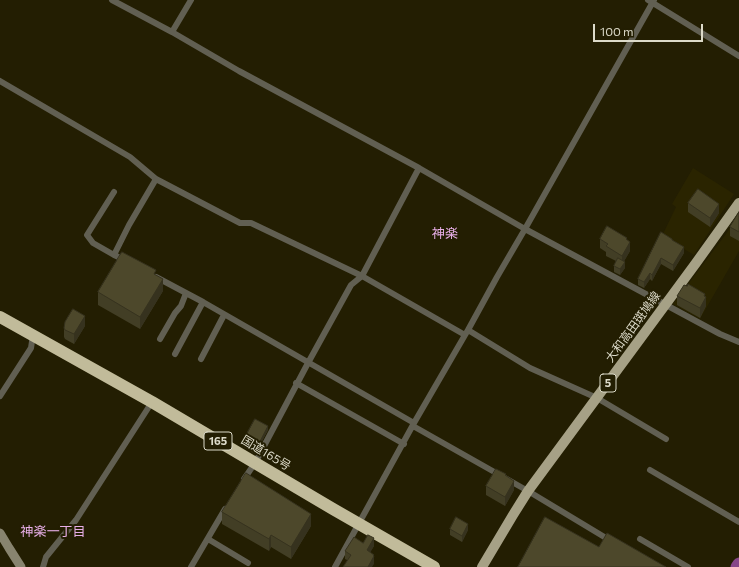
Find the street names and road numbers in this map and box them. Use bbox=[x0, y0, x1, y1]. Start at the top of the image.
street label: 大和高田斑鳩線 bbox=[602, 289, 664, 365]
road number: 5 bbox=[600, 374, 616, 392]
road number: 165 bbox=[204, 432, 232, 450]
street label: 国道165号 bbox=[239, 433, 293, 473]

